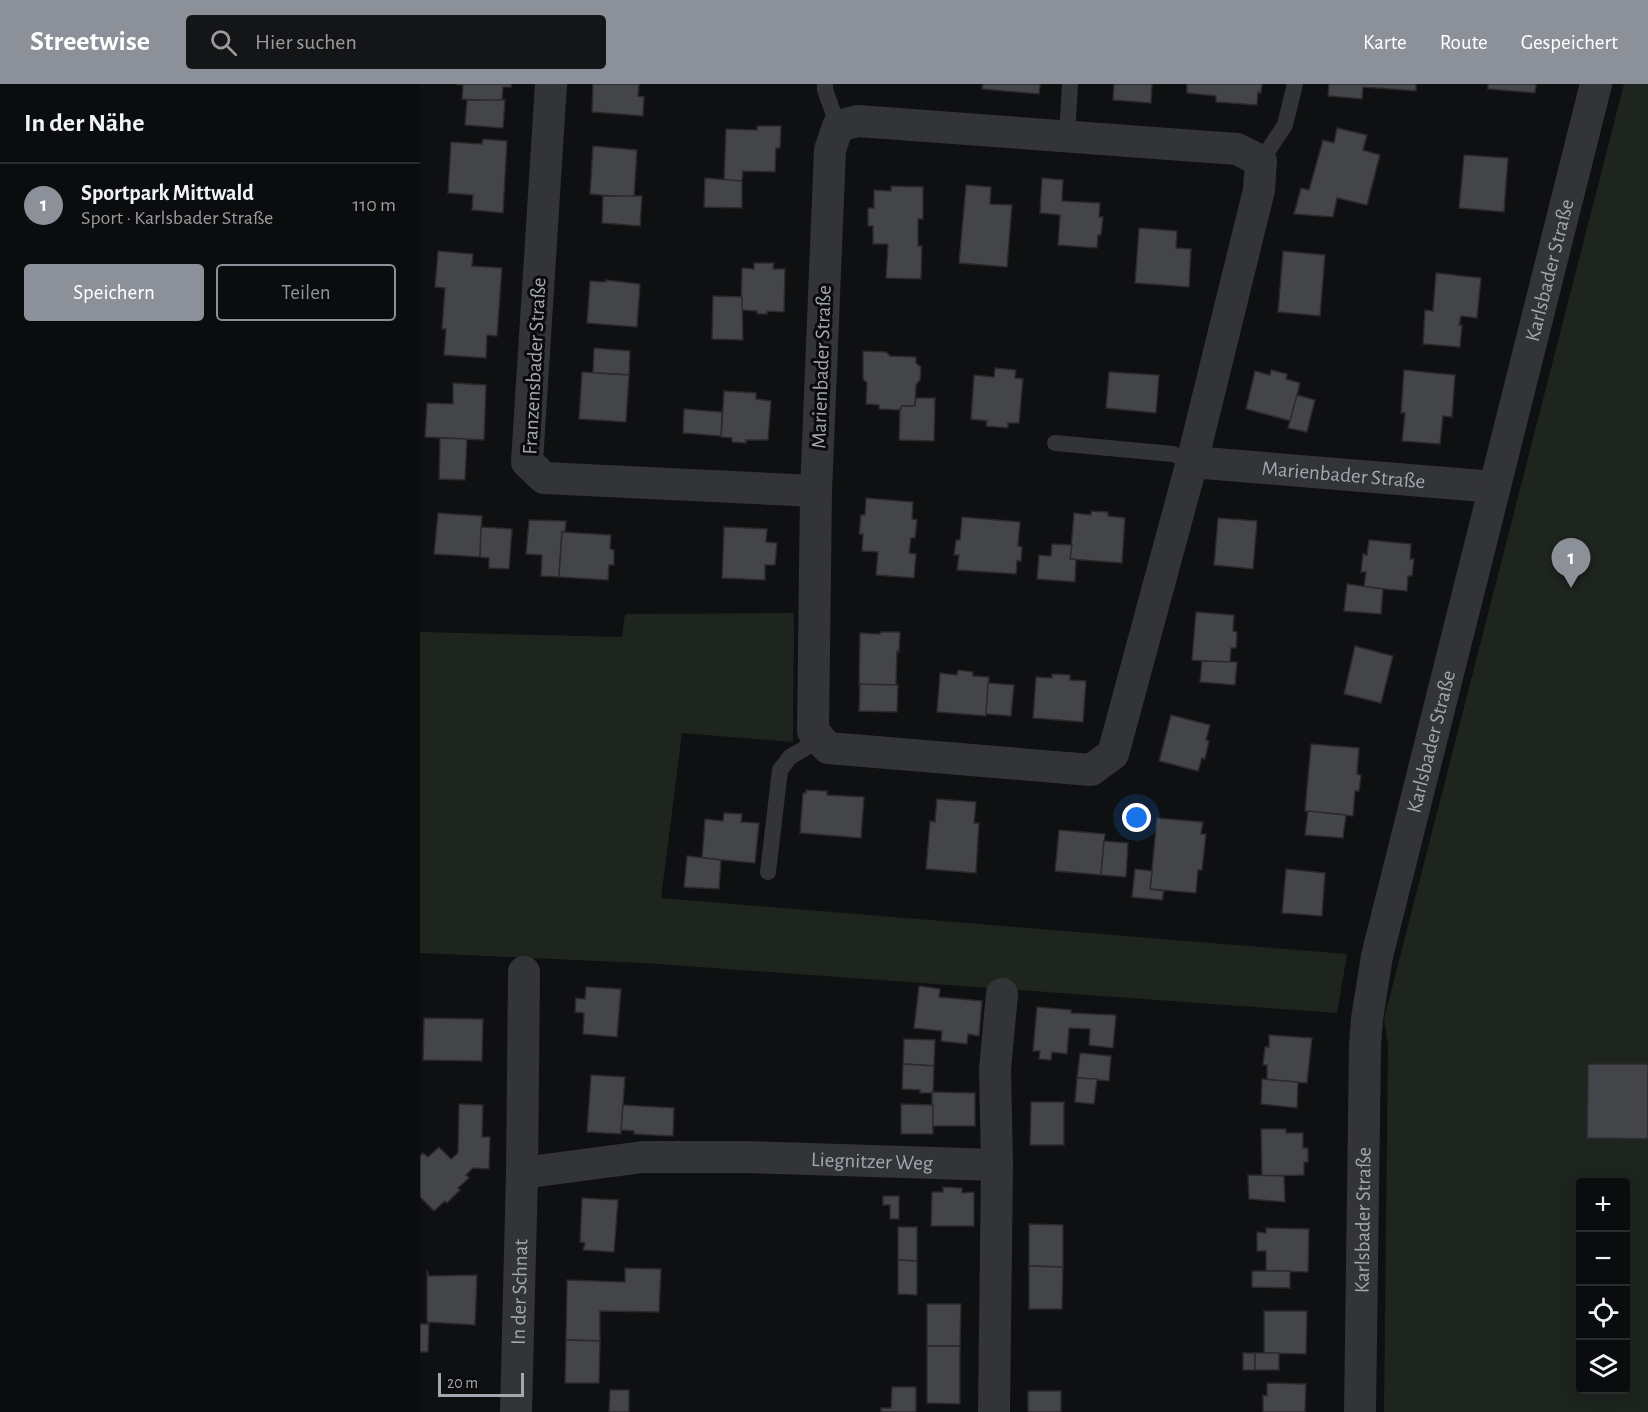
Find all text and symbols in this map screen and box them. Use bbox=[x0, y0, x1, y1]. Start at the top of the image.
search box bbox=[186, 15, 606, 69]
icon: search bbox=[207, 26, 240, 59]
text: Streetwise bbox=[30, 28, 150, 56]
text: Hier suchen bbox=[255, 31, 357, 53]
text: Karte bbox=[1363, 32, 1407, 53]
text: Route bbox=[1440, 32, 1488, 53]
text: Gespeichert bbox=[1521, 32, 1618, 53]
text: In der Nähe bbox=[24, 110, 144, 136]
text: Sportpark Mittwald bbox=[81, 182, 254, 204]
text: 1 bbox=[40, 195, 47, 215]
text: 110 m bbox=[352, 195, 396, 215]
street label: Karlsbader Straße bbox=[1522, 197, 1578, 344]
text: Sport · Karlsbader Straße bbox=[81, 208, 273, 228]
button: Speichern bbox=[24, 264, 204, 321]
button: Teilen bbox=[216, 264, 396, 321]
street label: Franzensbader Straße bbox=[519, 277, 550, 455]
street label: Marienbader Straße bbox=[808, 285, 835, 449]
street label: Marienbader Straße bbox=[1261, 458, 1426, 492]
pin: 1 bbox=[1552, 538, 1590, 588]
street label: Karlsbader Straße bbox=[1403, 668, 1459, 815]
your location bbox=[1122, 803, 1151, 832]
street label: Karlsbader Straße bbox=[1352, 1147, 1375, 1293]
street label: Liegnitzer Weg bbox=[811, 1149, 934, 1174]
map controls bbox=[1576, 1178, 1630, 1394]
button: + bbox=[1576, 1178, 1630, 1232]
button: − bbox=[1576, 1232, 1630, 1286]
street label: In der Schnat bbox=[508, 1238, 531, 1345]
button: locate bbox=[1576, 1286, 1630, 1340]
button: layers bbox=[1576, 1340, 1630, 1394]
scale bar bbox=[438, 1370, 524, 1398]
text: 20 m bbox=[447, 1375, 478, 1391]

